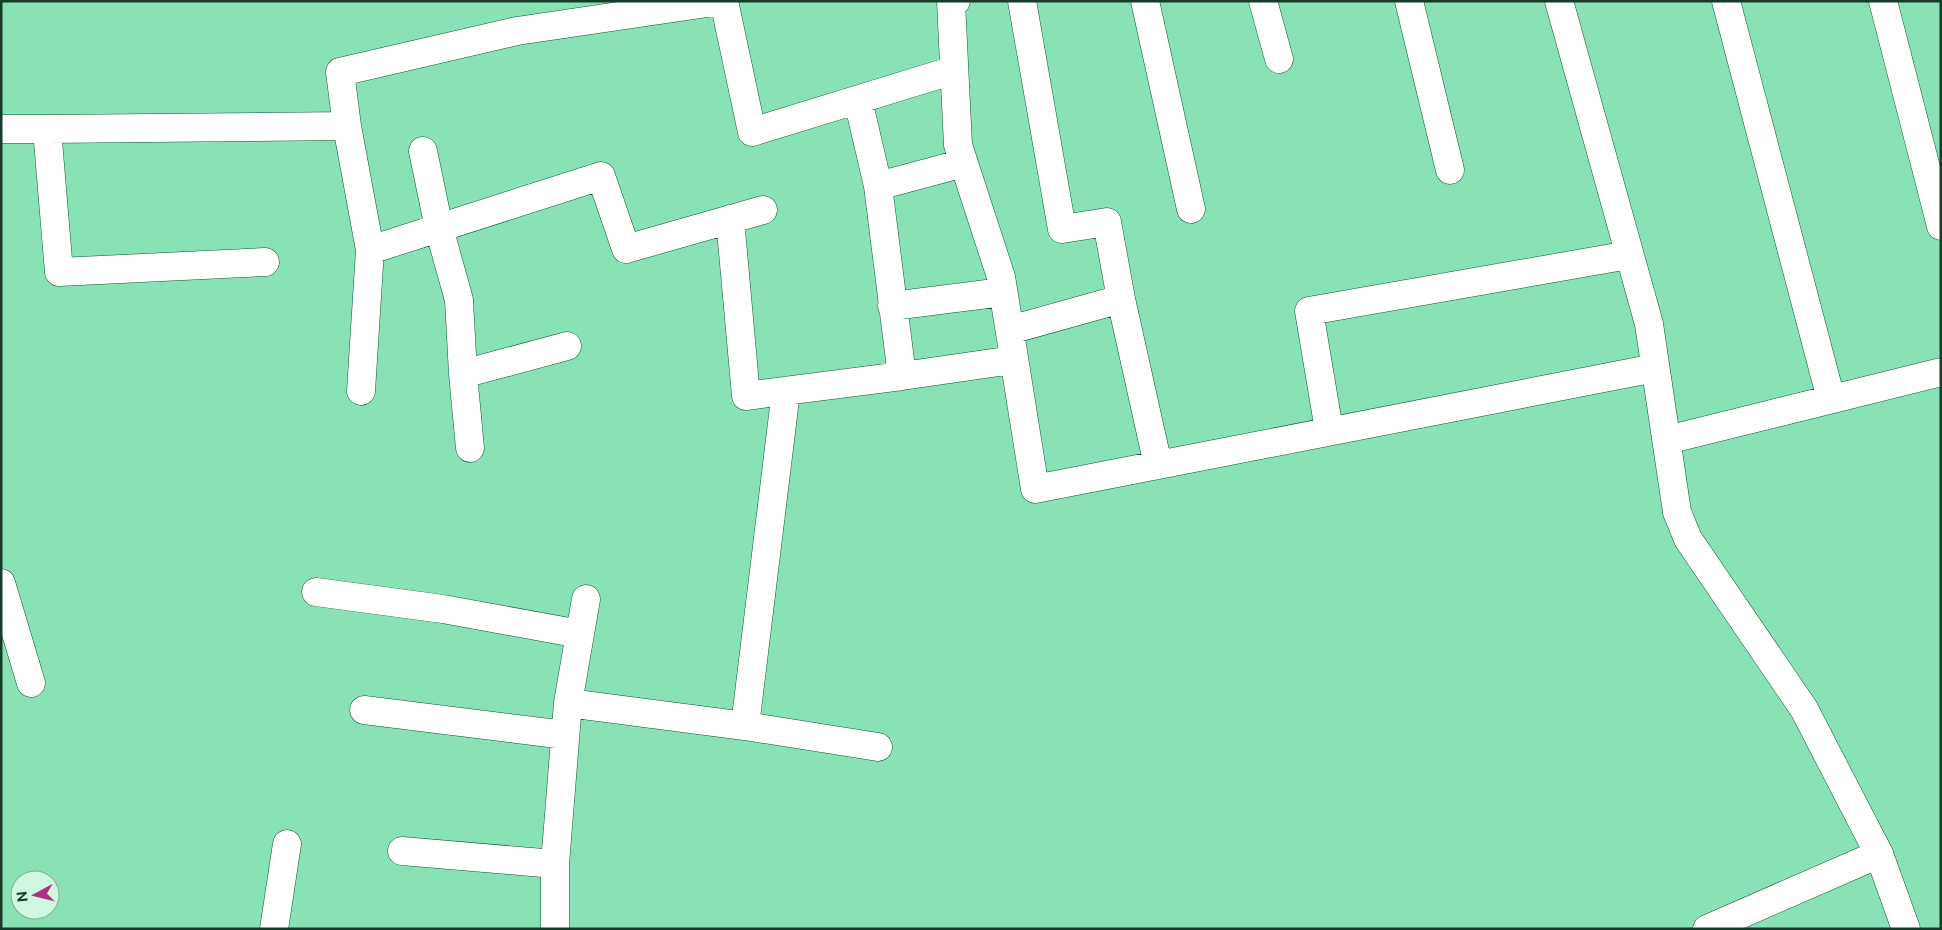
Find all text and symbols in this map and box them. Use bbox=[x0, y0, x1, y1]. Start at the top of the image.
north arrow bbox=[10, 870, 60, 920]
text: N bbox=[13, 890, 31, 903]

